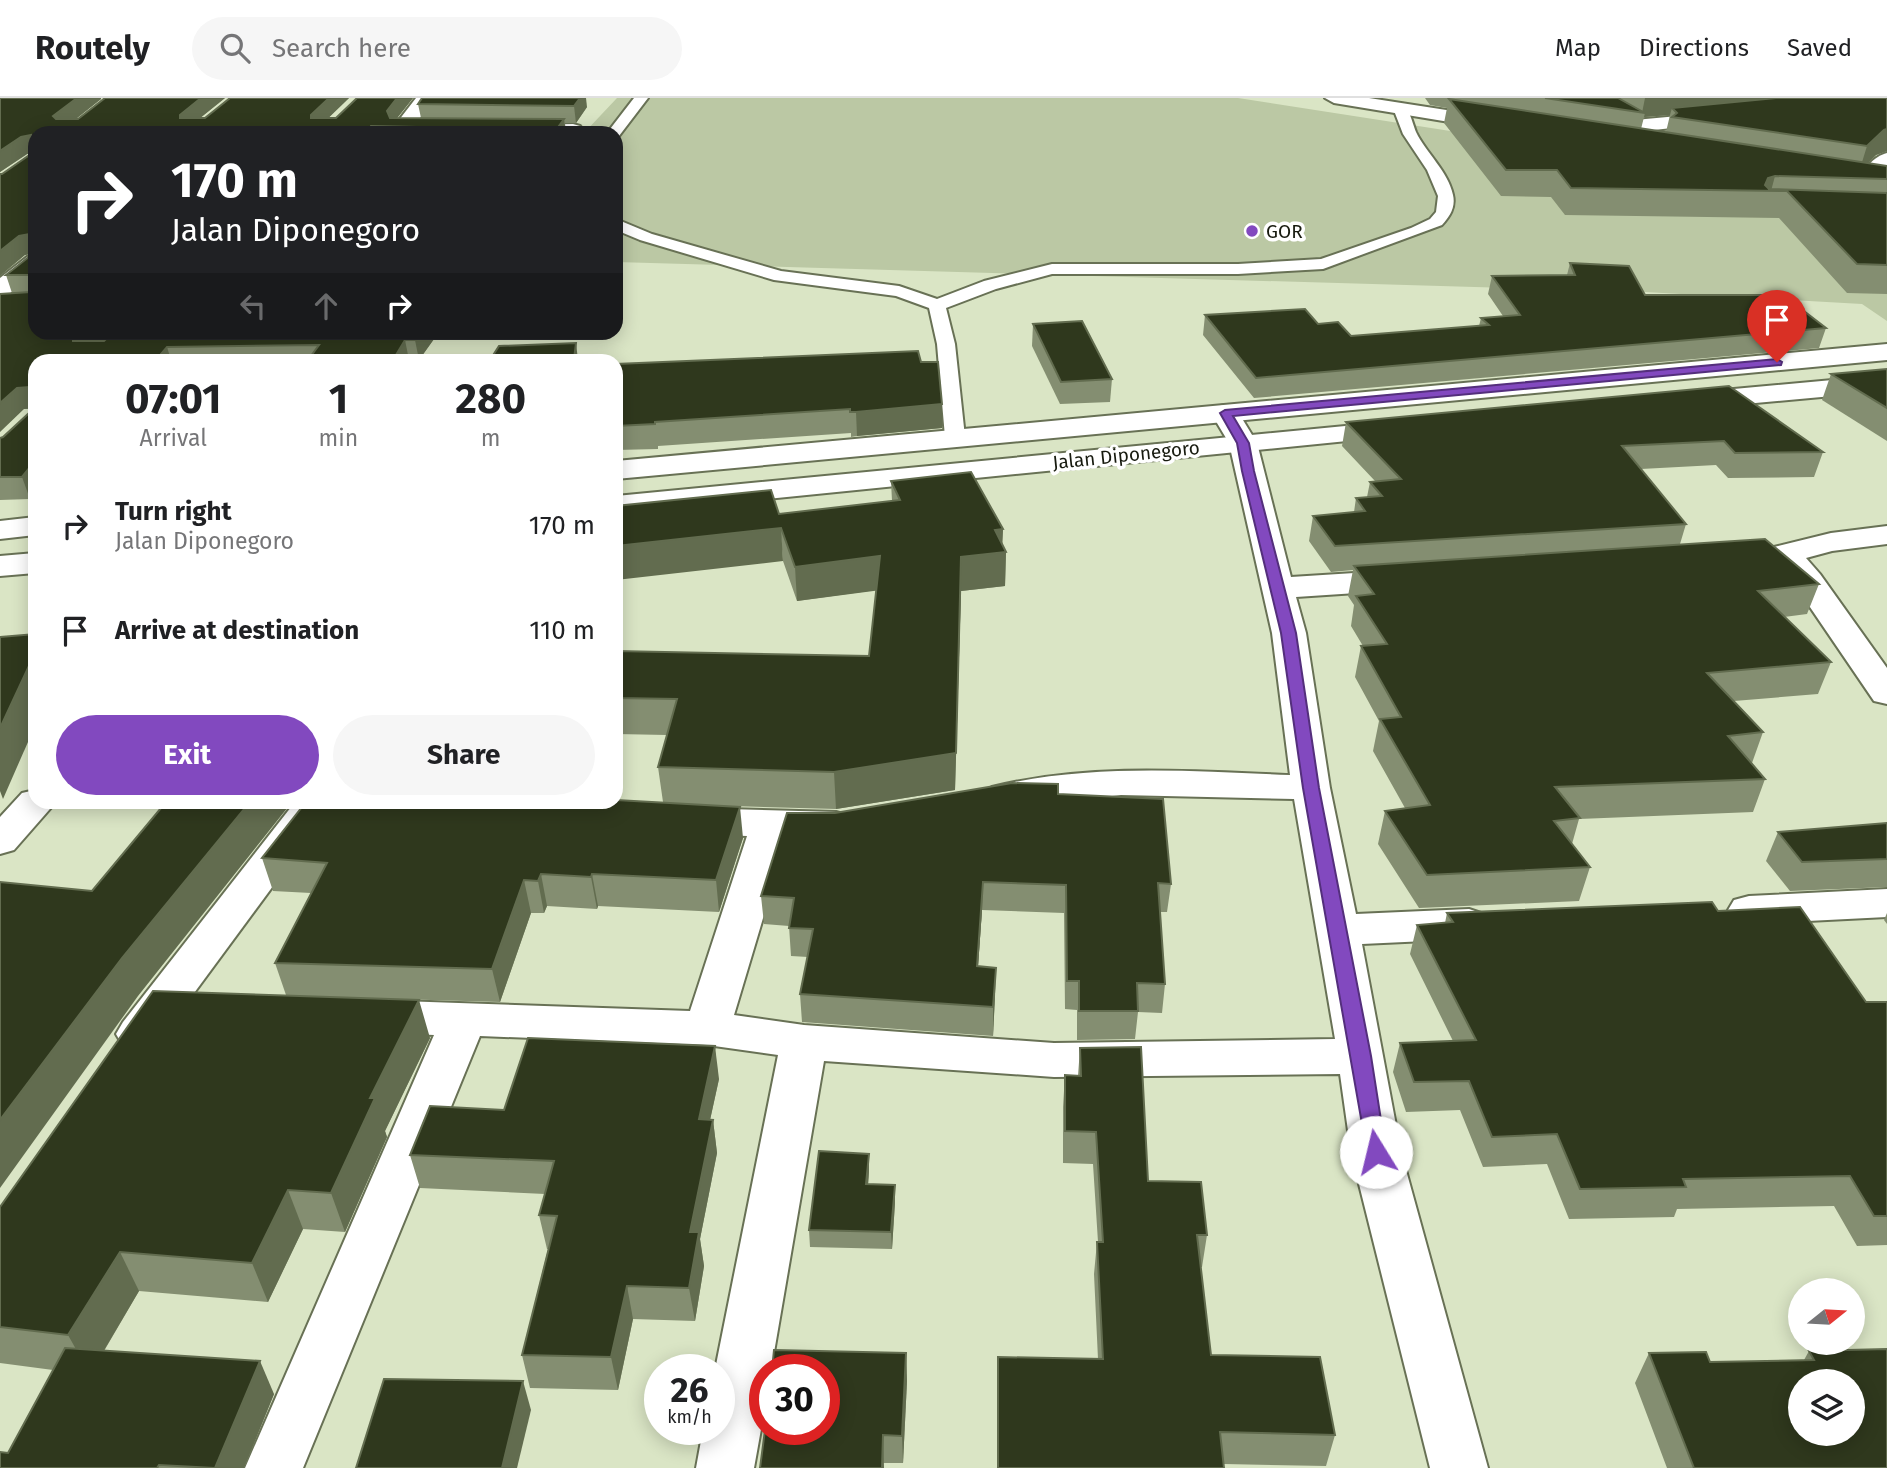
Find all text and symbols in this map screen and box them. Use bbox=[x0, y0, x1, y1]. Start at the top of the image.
search box bbox=[192, 17, 682, 80]
text: Routely bbox=[35, 28, 150, 68]
icon: search bbox=[216, 29, 254, 67]
text: Search here bbox=[272, 33, 411, 64]
text: Map bbox=[1555, 34, 1601, 62]
text: Directions bbox=[1639, 34, 1749, 62]
text: Saved bbox=[1787, 34, 1852, 62]
text: 170 m bbox=[171, 151, 298, 210]
icon: right bbox=[56, 154, 147, 245]
text: Jalan Diponegoro bbox=[171, 211, 420, 249]
place label: GOR bbox=[1266, 220, 1303, 243]
marker: GOR bbox=[1244, 223, 1260, 239]
icon: left bbox=[234, 287, 272, 325]
icon: ahead bbox=[307, 287, 345, 325]
icon: right bbox=[380, 287, 418, 325]
pin bbox=[1747, 290, 1807, 362]
icon: arrive bbox=[1758, 301, 1796, 339]
text: 07:01 bbox=[125, 374, 222, 424]
text: 1 bbox=[329, 374, 348, 424]
text: 280 bbox=[455, 374, 526, 424]
text: Arrival bbox=[140, 424, 207, 452]
text: min bbox=[319, 424, 358, 452]
text: m bbox=[481, 424, 501, 452]
street label: Jalan Diponegoro bbox=[1051, 436, 1201, 474]
text: Turn right bbox=[115, 496, 232, 527]
icon: right bbox=[56, 507, 94, 545]
text: 170 m bbox=[529, 510, 595, 541]
text: Jalan Diponegoro bbox=[115, 527, 294, 555]
icon: arrive bbox=[56, 612, 94, 650]
text: Arrive at destination bbox=[115, 615, 359, 646]
text: 110 m bbox=[529, 615, 595, 646]
button: Exit bbox=[56, 715, 319, 795]
button: Share bbox=[333, 715, 595, 795]
position arrow bbox=[1339, 1115, 1413, 1189]
north arrow bbox=[1788, 1278, 1866, 1354]
map controls bbox=[1788, 1278, 1865, 1446]
speed limit sign: 30 bbox=[749, 1354, 840, 1445]
text: 26 bbox=[671, 1369, 708, 1411]
button: layers bbox=[1788, 1369, 1865, 1446]
text: km/h bbox=[667, 1406, 712, 1428]

